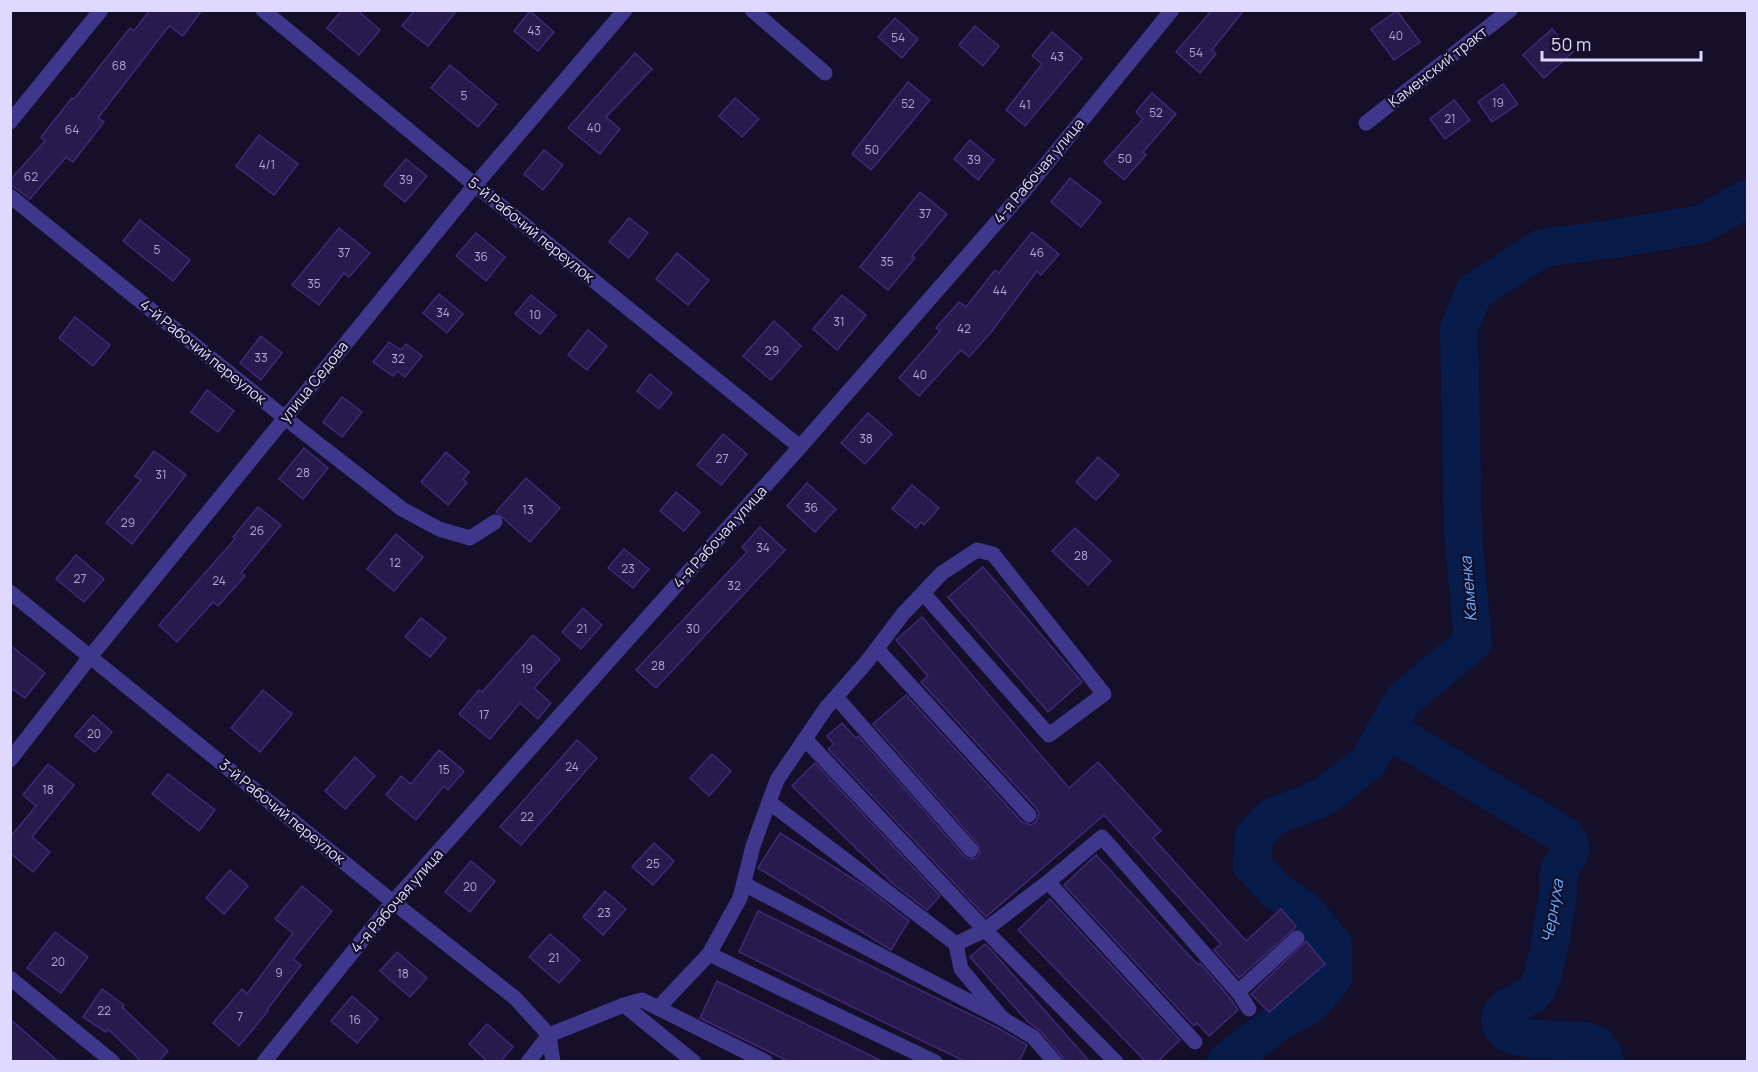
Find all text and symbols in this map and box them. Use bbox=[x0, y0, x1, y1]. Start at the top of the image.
street label: Каменский тракт bbox=[1384, 21, 1492, 112]
house number: 43 bbox=[527, 22, 541, 39]
scale bar bbox=[1542, 24, 1701, 62]
house number: 40 bbox=[1389, 27, 1403, 44]
house number: 54 bbox=[891, 29, 905, 46]
text: 50 m bbox=[1551, 32, 1591, 56]
house number: 54 bbox=[1189, 44, 1203, 61]
house number: 43 bbox=[1050, 48, 1064, 65]
house number: 68 bbox=[112, 57, 126, 74]
house number: 5 bbox=[461, 87, 468, 104]
house number: 19 bbox=[1492, 94, 1504, 111]
house number: 52 bbox=[901, 95, 915, 112]
house number: 41 bbox=[1019, 96, 1031, 113]
house number: 52 bbox=[1149, 104, 1163, 121]
house number: 21 bbox=[1444, 110, 1456, 127]
street label: 4-я Рабочая улица bbox=[988, 114, 1089, 228]
house number: 40 bbox=[587, 119, 601, 136]
house number: 64 bbox=[65, 121, 79, 138]
house number: 50 bbox=[865, 141, 879, 158]
house number: 50 bbox=[1118, 150, 1132, 167]
house number: 39 bbox=[967, 151, 981, 168]
house number: 4/1 bbox=[259, 156, 275, 173]
house number: 62 bbox=[24, 168, 38, 185]
house number: 39 bbox=[399, 171, 413, 188]
street label: 5-й Рабочий переулок bbox=[464, 172, 599, 288]
house number: 37 bbox=[919, 205, 931, 222]
house number: 5 bbox=[154, 241, 161, 258]
house number: 37 bbox=[338, 244, 350, 261]
house number: 46 bbox=[1030, 244, 1044, 261]
house number: 36 bbox=[474, 248, 488, 265]
house number: 35 bbox=[880, 253, 894, 270]
house number: 35 bbox=[307, 275, 321, 292]
house number: 44 bbox=[993, 282, 1007, 299]
street label: 4-й Рабочий переулок bbox=[136, 294, 271, 410]
house number: 34 bbox=[436, 304, 450, 321]
house number: 10 bbox=[529, 306, 541, 323]
house number: 31 bbox=[833, 313, 845, 330]
house number: 42 bbox=[957, 320, 971, 337]
street label: улица Седова bbox=[274, 337, 353, 427]
house number: 29 bbox=[765, 342, 779, 359]
house number: 33 bbox=[254, 349, 268, 366]
house number: 32 bbox=[391, 350, 405, 367]
house number: 40 bbox=[913, 366, 927, 383]
house number: 38 bbox=[859, 430, 873, 447]
house number: 27 bbox=[716, 450, 728, 467]
house number: 28 bbox=[296, 464, 310, 481]
house number: 31 bbox=[155, 466, 167, 483]
street label: 4-я Рабочая улица bbox=[668, 481, 771, 593]
house number: 36 bbox=[804, 499, 818, 516]
house number: 13 bbox=[522, 501, 534, 518]
house number: 29 bbox=[121, 514, 135, 531]
house number: 26 bbox=[250, 522, 264, 539]
house number: 34 bbox=[756, 539, 770, 556]
house number: 28 bbox=[1074, 547, 1088, 564]
house number: 12 bbox=[389, 554, 401, 571]
water label: Каменка bbox=[1454, 555, 1482, 622]
house number: 23 bbox=[621, 560, 635, 577]
house number: 27 bbox=[74, 570, 86, 587]
house number: 24 bbox=[212, 572, 226, 589]
house number: 32 bbox=[727, 577, 741, 594]
house number: 21 bbox=[576, 620, 588, 637]
house number: 30 bbox=[686, 620, 700, 637]
house number: 28 bbox=[651, 657, 665, 674]
house number: 19 bbox=[521, 660, 533, 677]
house number: 17 bbox=[479, 706, 489, 723]
house number: 20 bbox=[87, 725, 101, 742]
street label: 3-й Рабочий переулок bbox=[215, 754, 350, 869]
house number: 24 bbox=[565, 758, 579, 775]
house number: 15 bbox=[438, 761, 450, 778]
house number: 18 bbox=[42, 781, 54, 798]
house number: 22 bbox=[520, 808, 534, 825]
street label: 4-я Рабочая улица bbox=[346, 844, 448, 957]
house number: 25 bbox=[646, 855, 660, 872]
water label: Чернуха bbox=[1536, 876, 1569, 944]
house number: 20 bbox=[463, 878, 477, 895]
house number: 23 bbox=[597, 904, 611, 921]
house number: 21 bbox=[548, 949, 560, 966]
house number: 20 bbox=[51, 953, 65, 970]
house number: 9 bbox=[275, 964, 283, 981]
house number: 18 bbox=[397, 965, 409, 982]
house number: 22 bbox=[97, 1002, 111, 1019]
house number: 7 bbox=[237, 1008, 243, 1025]
house number: 16 bbox=[349, 1011, 361, 1028]

